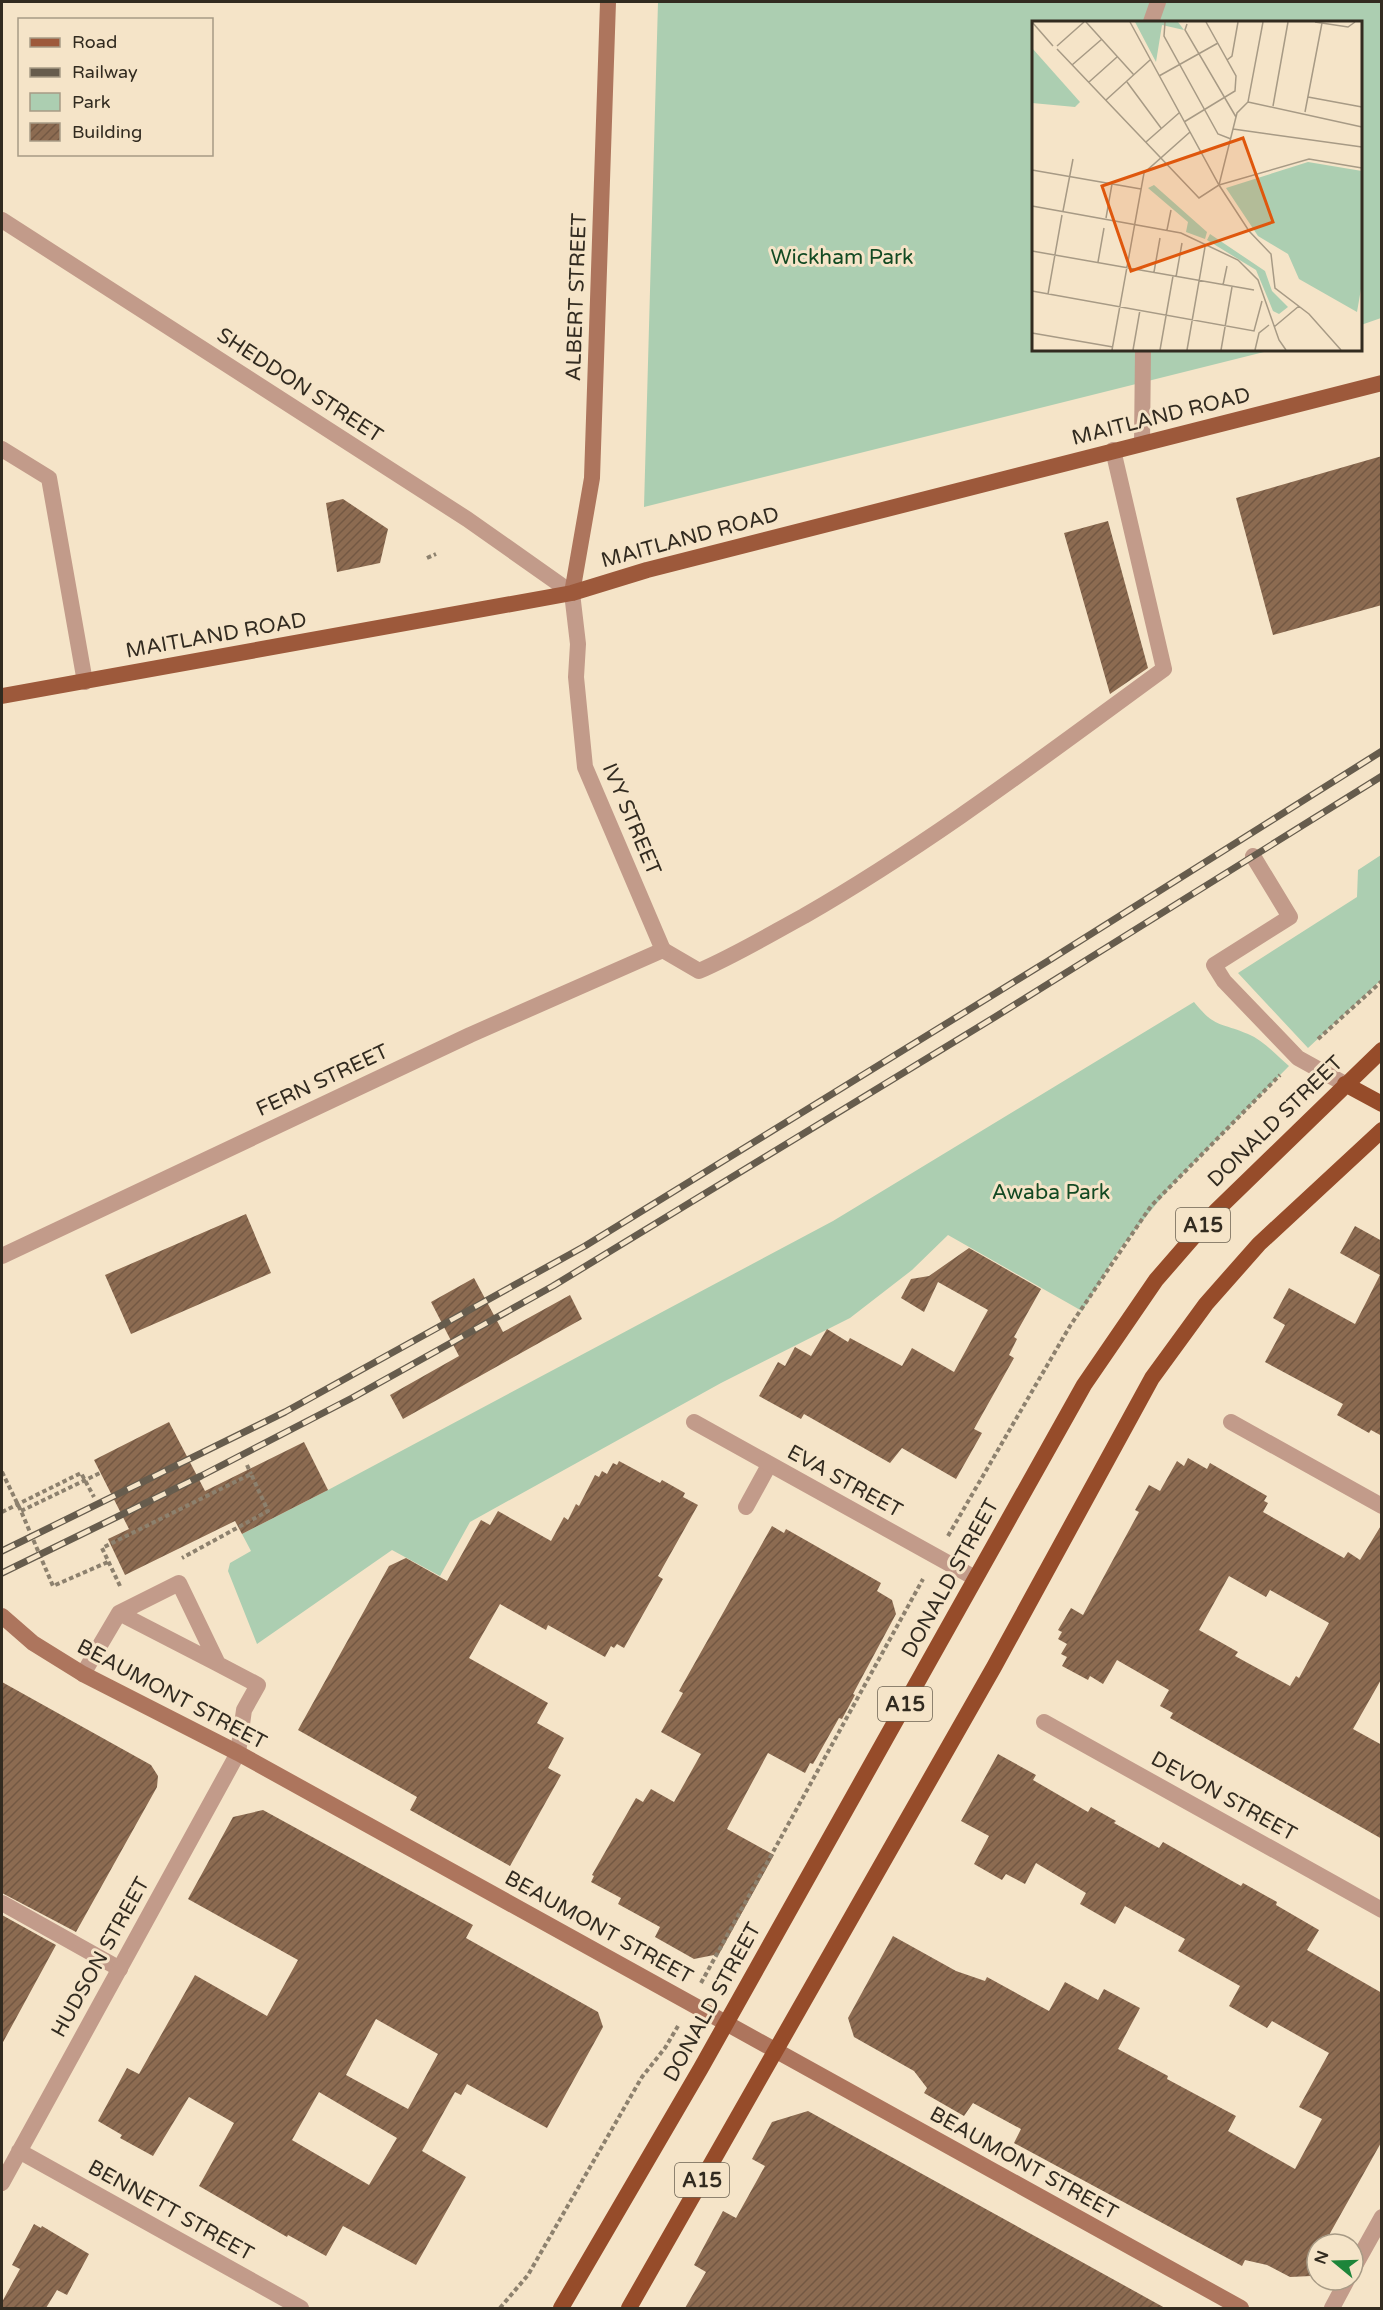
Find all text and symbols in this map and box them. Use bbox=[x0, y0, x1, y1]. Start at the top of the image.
legend bbox=[18, 18, 213, 156]
inset map bbox=[1032, 21, 1362, 351]
text: Road bbox=[72, 31, 117, 53]
text: Railway bbox=[72, 61, 138, 83]
text: Park bbox=[72, 91, 111, 113]
text: Building bbox=[72, 121, 142, 143]
street label: ALBERT STREET bbox=[561, 212, 592, 382]
park label: Wickham Park bbox=[770, 245, 914, 270]
street label: SHEDDON STREET bbox=[212, 322, 387, 448]
street label: MAITLAND ROAD bbox=[1069, 382, 1253, 451]
street label: MAITLAND ROAD bbox=[598, 502, 782, 573]
street label: MAITLAND ROAD bbox=[124, 607, 309, 664]
street label: IVY STREET bbox=[597, 759, 666, 879]
street label: FERN STREET bbox=[252, 1039, 392, 1122]
street label: DONALD STREET bbox=[1203, 1050, 1348, 1192]
park label: Awaba Park bbox=[992, 1180, 1110, 1205]
road number: A15 bbox=[1176, 1208, 1230, 1242]
street label: EVA STREET bbox=[783, 1440, 907, 1523]
street label: DONALD STREET bbox=[896, 1494, 1005, 1662]
street label: BEAUMONT STREET bbox=[73, 1634, 271, 1755]
road number: A15 bbox=[878, 1687, 932, 1721]
street label: DEVON STREET bbox=[1147, 1746, 1301, 1847]
street label: BEAUMONT STREET bbox=[500, 1865, 697, 1990]
street label: HUDSON STREET bbox=[46, 1873, 155, 2042]
street label: DONALD STREET bbox=[658, 1918, 767, 2086]
street label: BEAUMONT STREET bbox=[925, 2101, 1122, 2226]
street label: BENNETT STREET bbox=[84, 2155, 258, 2266]
road number: A15 bbox=[675, 2163, 729, 2197]
north arrow bbox=[1305, 2232, 1365, 2292]
text: N bbox=[1310, 2248, 1333, 2267]

